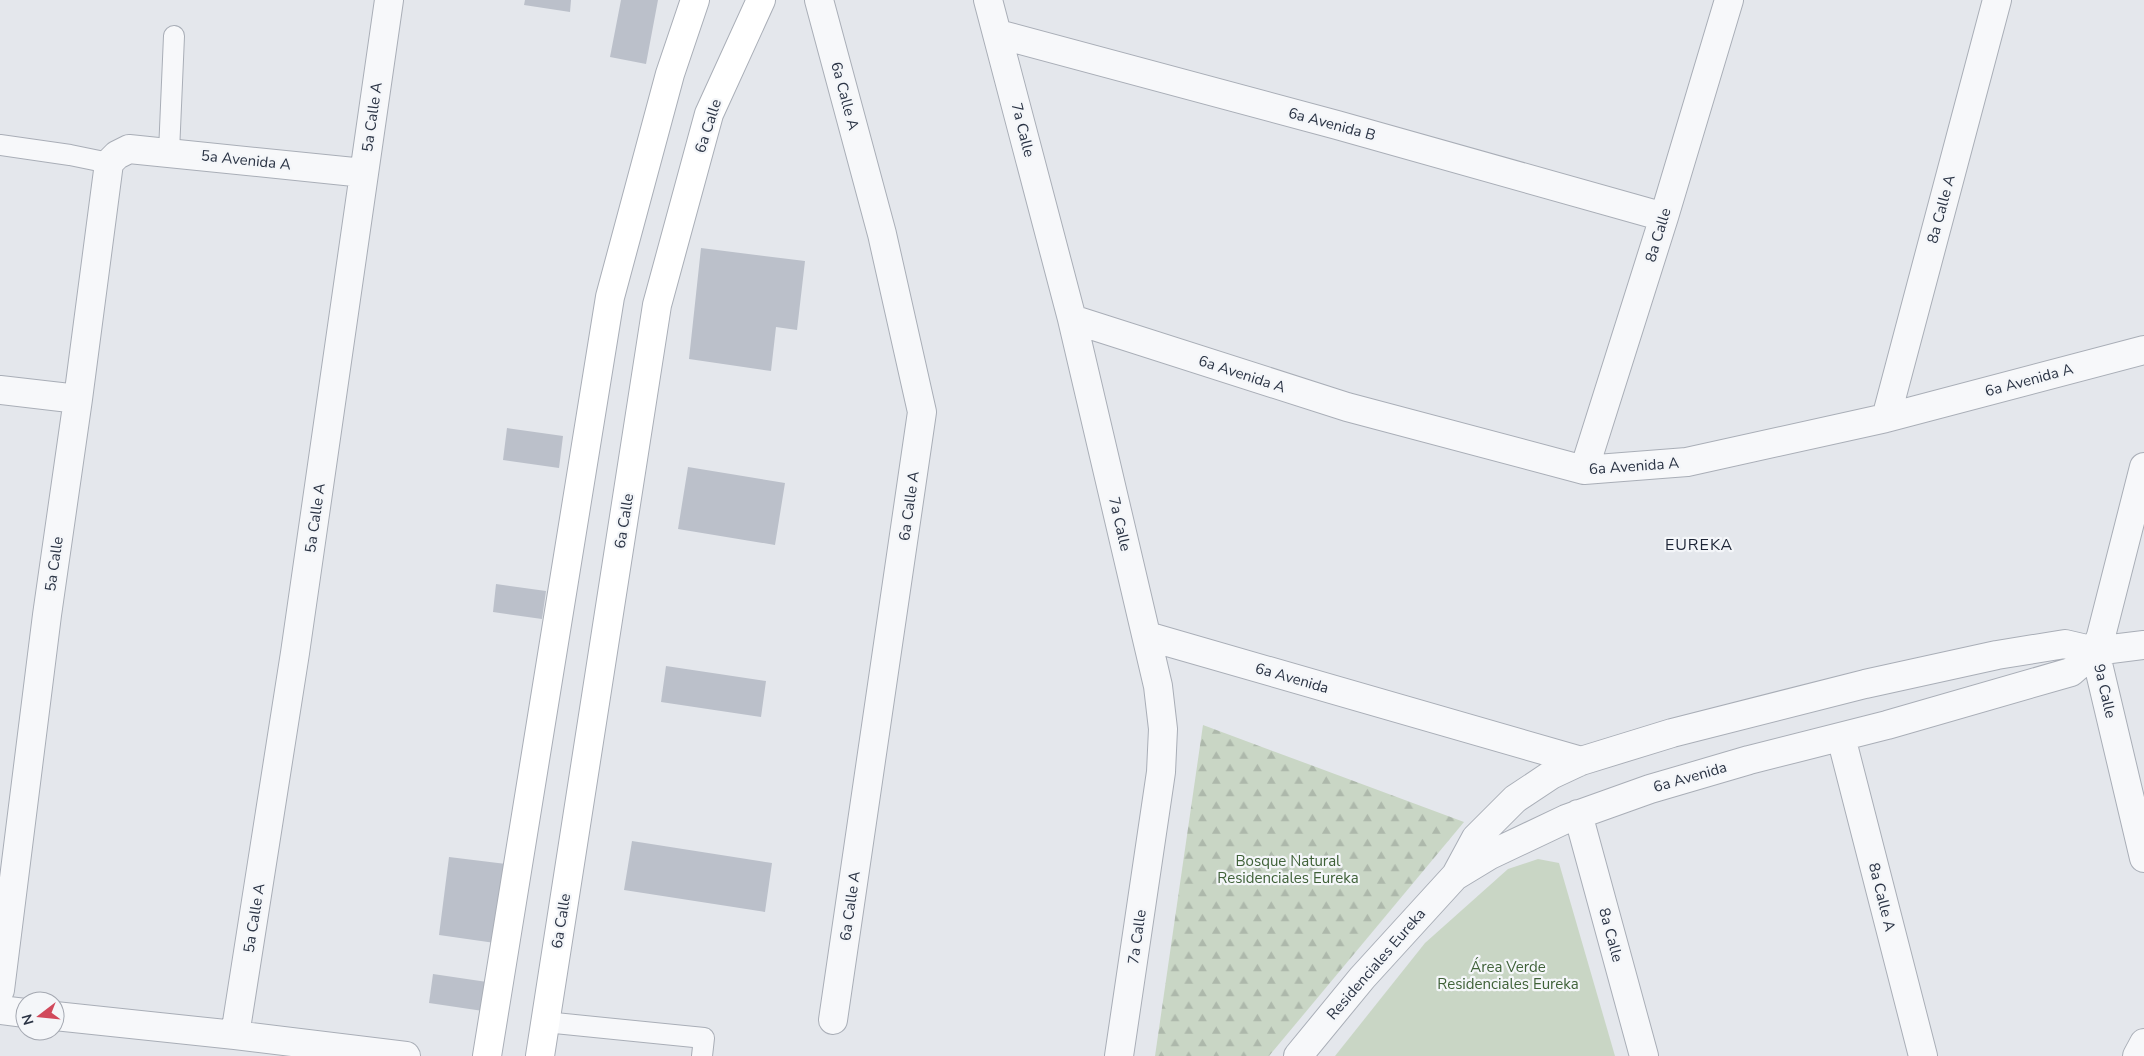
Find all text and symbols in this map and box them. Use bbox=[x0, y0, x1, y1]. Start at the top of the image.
street label: 6a Calle A bbox=[826, 60, 864, 133]
street label: 5a Calle A bbox=[357, 81, 387, 153]
street label: 6a Calle bbox=[690, 97, 726, 155]
street label: 7a Calle bbox=[1007, 101, 1039, 159]
street label: 6a Avenida B bbox=[1286, 103, 1378, 145]
street label: 5a Avenida A bbox=[200, 145, 292, 175]
street label: 8a Calle A bbox=[1922, 172, 1960, 245]
street label: 8a Calle bbox=[1640, 206, 1676, 264]
street label: 6a Avenida A bbox=[1196, 351, 1288, 397]
street label: 6a Avenida A bbox=[1983, 359, 2075, 401]
street label: 6a Avenida A bbox=[1588, 453, 1680, 479]
street label: 6a Calle A bbox=[894, 470, 924, 542]
street label: 5a Calle A bbox=[300, 482, 330, 554]
street label: 6a Calle bbox=[610, 492, 638, 550]
street label: 7a Calle bbox=[1104, 495, 1136, 553]
district label: EUREKA bbox=[1665, 534, 1733, 556]
street label: 5a Calle bbox=[40, 535, 68, 593]
street label: 6a Avenida bbox=[1253, 658, 1331, 698]
street label: 9a Calle bbox=[2089, 662, 2121, 720]
street label: 6a Avenida bbox=[1651, 757, 1729, 797]
park label: Bosque Natural Residenciales Eureka bbox=[1217, 851, 1359, 888]
street label: 8a Calle A bbox=[1864, 861, 1900, 934]
street label: 6a Calle A bbox=[835, 870, 865, 942]
street label: 5a Calle A bbox=[239, 882, 269, 954]
street label: 6a Calle bbox=[547, 892, 575, 950]
street label: Residenciales Eureka bbox=[1322, 904, 1430, 1024]
street label: 8a Calle bbox=[1594, 906, 1628, 964]
street label: 7a Calle bbox=[1123, 908, 1151, 966]
park label: Área Verde Residenciales Eureka bbox=[1437, 957, 1579, 994]
north arrow bbox=[15, 991, 65, 1041]
text: N bbox=[17, 1012, 39, 1027]

